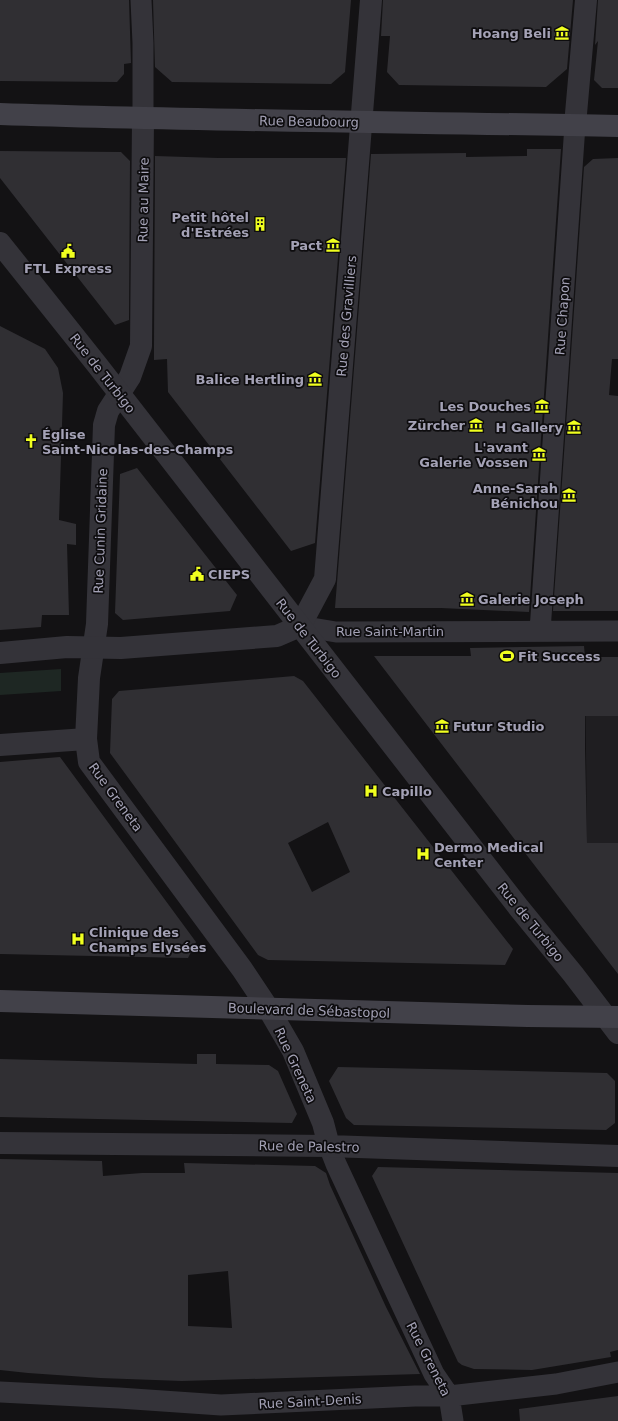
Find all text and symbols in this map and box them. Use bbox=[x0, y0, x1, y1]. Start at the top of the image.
museum icon: Hoang Beli bbox=[554, 25, 570, 41]
place label: Hoang Beli bbox=[472, 26, 551, 41]
street label: Rue Beaubourg bbox=[259, 113, 359, 130]
street label: Rue au Maire bbox=[135, 157, 152, 243]
place label: Petit hôtel d'Estrées bbox=[172, 210, 249, 240]
building icon: Petit hôtel d'Estrées bbox=[252, 216, 268, 232]
museum icon: Pact bbox=[325, 237, 341, 253]
place label: Pact bbox=[290, 238, 322, 253]
public building icon: FTL Express bbox=[60, 243, 76, 259]
street label: Rue des Gravilliers bbox=[334, 255, 359, 377]
place label: FTL Express bbox=[24, 261, 112, 276]
street label: Rue Chapon bbox=[552, 276, 573, 356]
street label: Rue de Turbigo bbox=[67, 331, 138, 416]
museum icon: Balice Hertling bbox=[307, 371, 323, 387]
place label: Balice Hertling bbox=[196, 372, 304, 387]
museum icon: Les Douches bbox=[534, 398, 550, 414]
place label: Les Douches bbox=[439, 399, 531, 414]
museum icon: Zürcher bbox=[468, 417, 484, 433]
place label: Zürcher bbox=[408, 418, 466, 433]
museum icon: H Gallery bbox=[566, 419, 582, 435]
place label: H Gallery bbox=[496, 420, 564, 435]
place label: Église Saint-Nicolas-des-Champs bbox=[42, 427, 233, 457]
church icon: Église Saint-Nicolas-des-Champs bbox=[23, 433, 39, 449]
place label: L'avant Galerie Vossen bbox=[419, 440, 528, 470]
museum icon: L'avant Galerie Vossen bbox=[531, 446, 547, 462]
street label: Rue Cunin Gridaine bbox=[91, 468, 110, 594]
place label: Anne-Sarah Bénichou bbox=[473, 481, 558, 511]
museum icon: Anne-Sarah Bénichou bbox=[561, 487, 577, 503]
public building icon: CIEPS bbox=[189, 566, 205, 582]
place label: CIEPS bbox=[208, 567, 250, 582]
museum icon: Galerie Joseph bbox=[459, 591, 475, 607]
place label: Galerie Joseph bbox=[478, 592, 584, 607]
street label: Rue de Turbigo bbox=[273, 596, 344, 681]
street label: Rue Saint-Martin bbox=[336, 624, 444, 639]
sports icon: Fit Success bbox=[499, 648, 515, 664]
place label: Fit Success bbox=[518, 649, 601, 664]
museum icon: Futur Studio bbox=[434, 718, 450, 734]
place label: Futur Studio bbox=[453, 719, 544, 734]
street label: Rue Greneta bbox=[86, 760, 146, 835]
hospital icon: Capillo bbox=[363, 783, 379, 799]
place label: Capillo bbox=[382, 784, 432, 799]
place label: Dermo Medical Center bbox=[434, 840, 543, 870]
hospital icon: Dermo Medical Center bbox=[415, 846, 431, 862]
street label: Rue de Turbigo bbox=[494, 880, 567, 965]
place label: Clinique des Champs Elysées bbox=[89, 925, 207, 955]
hospital icon: Clinique des Champs Elysées bbox=[70, 931, 86, 947]
street label: Boulevard de Sébastopol bbox=[228, 1000, 390, 1021]
street label: Rue Greneta bbox=[272, 1025, 320, 1105]
street label: Rue de Palestro bbox=[258, 1138, 360, 1155]
street label: Rue Greneta bbox=[403, 1320, 454, 1399]
street label: Rue Saint-Denis bbox=[258, 1391, 362, 1412]

